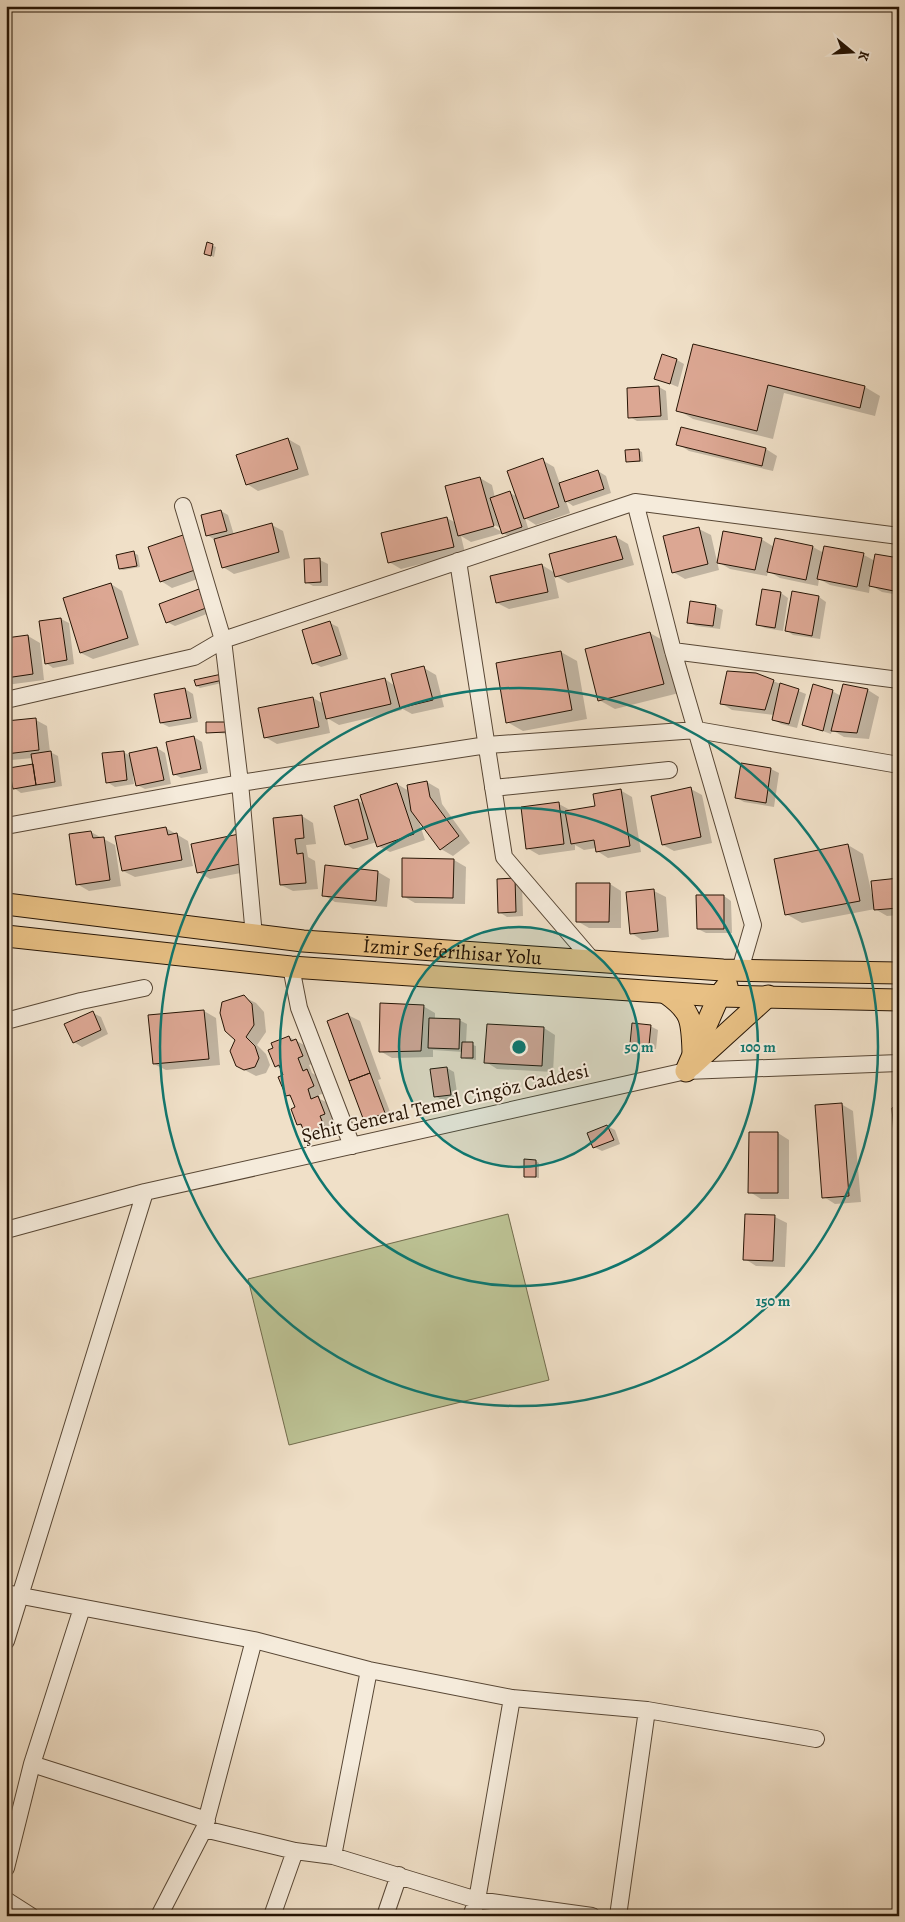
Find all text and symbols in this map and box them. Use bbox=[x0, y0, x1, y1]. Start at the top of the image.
north arrow bbox=[828, 28, 878, 78]
text: K bbox=[853, 49, 874, 64]
street label: İzmir Seferihisar Yolu bbox=[362, 932, 543, 971]
text: 50 m bbox=[624, 1037, 654, 1057]
text: 100 m bbox=[740, 1037, 776, 1057]
centre of rings bbox=[510, 1038, 528, 1056]
street label: Şehit General Temel Cingöz Caddesi bbox=[299, 1057, 591, 1149]
text: 150 m bbox=[756, 1291, 791, 1311]

